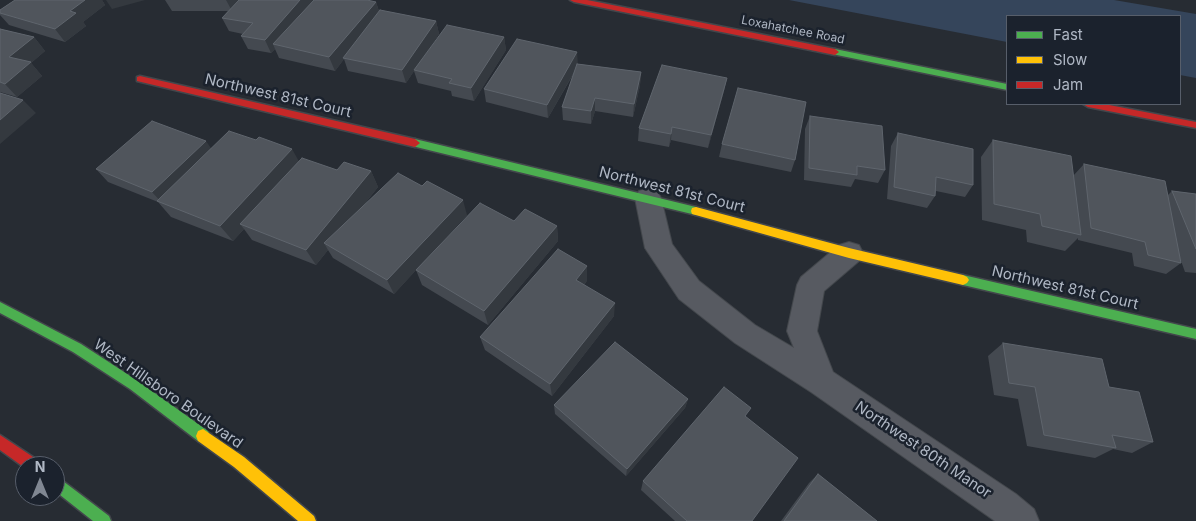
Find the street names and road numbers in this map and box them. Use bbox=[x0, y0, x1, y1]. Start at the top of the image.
street label: Loxahatchee Road bbox=[740, 13, 846, 47]
street label: Northwest 81st Court bbox=[203, 70, 353, 122]
street label: Northwest 81st Court bbox=[597, 163, 747, 217]
street label: Northwest 81st Court bbox=[990, 262, 1140, 314]
street label: West Hillsboro Boulevard bbox=[90, 336, 246, 452]
street label: Northwest 80th Manor bbox=[852, 398, 994, 502]

